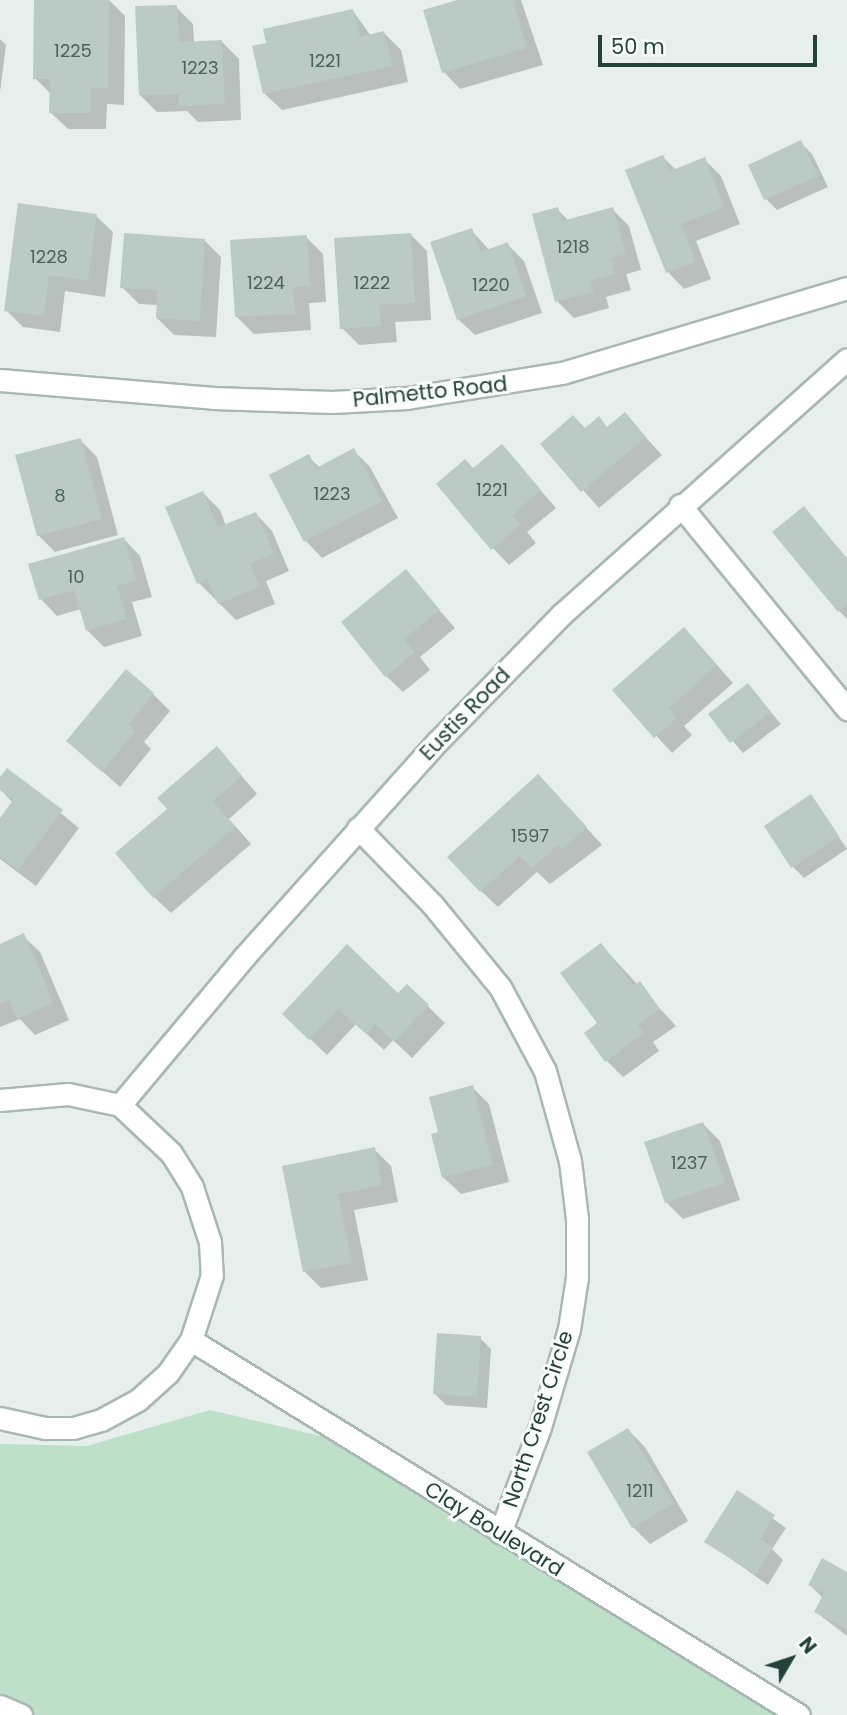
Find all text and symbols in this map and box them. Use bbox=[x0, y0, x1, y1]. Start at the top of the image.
scale bar bbox=[602, 21, 821, 65]
text: 50 m bbox=[611, 32, 665, 61]
house number: 1225 bbox=[54, 40, 92, 62]
house number: 1221 bbox=[309, 50, 341, 72]
house number: 1223 bbox=[181, 57, 219, 79]
house number: 1218 bbox=[556, 236, 590, 258]
house number: 1228 bbox=[30, 246, 68, 268]
house number: 1224 bbox=[247, 272, 285, 294]
house number: 1222 bbox=[354, 272, 390, 294]
house number: 1220 bbox=[472, 274, 510, 296]
street label: Palmetto Road bbox=[352, 371, 508, 413]
house number: 1221 bbox=[476, 479, 508, 501]
house number: 1223 bbox=[313, 483, 351, 505]
house number: 8 bbox=[54, 485, 66, 507]
house number: 10 bbox=[67, 566, 85, 588]
street label: Eustis Road bbox=[415, 662, 515, 766]
house number: 1597 bbox=[511, 825, 549, 847]
house number: 1237 bbox=[671, 1152, 707, 1174]
street label: North Crest Circle bbox=[498, 1328, 578, 1510]
street label: Clay Boulevard bbox=[420, 1476, 568, 1582]
house number: 1211 bbox=[626, 1480, 654, 1502]
north arrow bbox=[756, 1624, 826, 1694]
text: N bbox=[793, 1631, 823, 1660]

